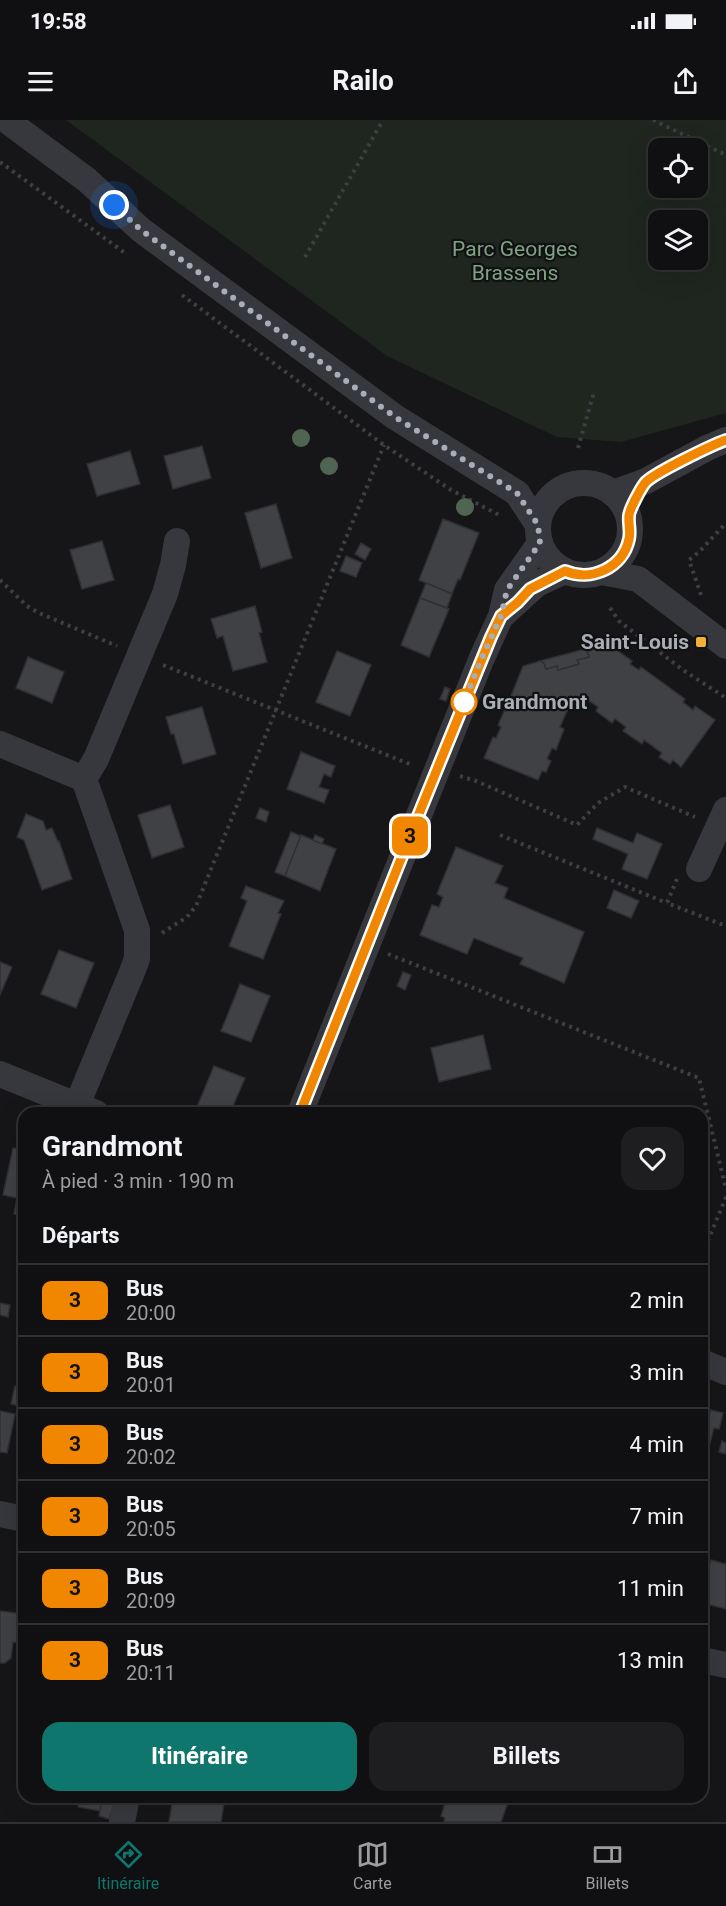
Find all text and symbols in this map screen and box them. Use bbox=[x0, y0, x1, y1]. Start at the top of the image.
text: 19:58 bbox=[30, 9, 87, 34]
icon: menu bbox=[24, 65, 57, 98]
text: Railo bbox=[332, 65, 394, 97]
icon: share bbox=[669, 65, 702, 98]
map controls bbox=[648, 138, 708, 270]
button: locate bbox=[648, 138, 708, 198]
your location bbox=[99, 190, 129, 220]
button: layers bbox=[648, 210, 708, 270]
park label: Parc Georges Brassens bbox=[452, 237, 578, 285]
place label: Saint-Louis bbox=[581, 630, 689, 654]
marker: Saint-Louis bbox=[694, 635, 708, 649]
marker: Grandmont bbox=[451, 689, 477, 715]
place label: Grandmont bbox=[482, 690, 587, 714]
line badge: 3 bbox=[390, 816, 430, 856]
text: 3 bbox=[404, 824, 416, 848]
button: heart bbox=[621, 1127, 684, 1190]
text: Grandmont bbox=[42, 1130, 183, 1163]
text: À pied · 3 min · 190 m bbox=[42, 1169, 234, 1193]
text: Départs bbox=[42, 1223, 120, 1248]
text: Bus bbox=[126, 1276, 164, 1301]
text: 3 bbox=[69, 1288, 81, 1312]
text: 2 min bbox=[629, 1288, 684, 1313]
text: 20:00 bbox=[126, 1301, 176, 1325]
text: Bus bbox=[126, 1348, 164, 1373]
text: 3 bbox=[69, 1360, 81, 1384]
text: 3 min bbox=[629, 1360, 684, 1385]
text: 20:01 bbox=[126, 1373, 176, 1397]
text: Bus bbox=[126, 1420, 164, 1445]
text: 3 bbox=[69, 1432, 81, 1456]
text: 4 min bbox=[629, 1432, 684, 1457]
text: 20:02 bbox=[126, 1445, 176, 1469]
text: Bus bbox=[126, 1492, 164, 1517]
text: 3 bbox=[69, 1504, 81, 1528]
text: 7 min bbox=[629, 1504, 684, 1529]
text: 20:05 bbox=[126, 1517, 176, 1541]
text: Bus bbox=[126, 1564, 164, 1589]
text: 3 bbox=[69, 1576, 81, 1600]
text: 11 min bbox=[617, 1576, 684, 1601]
text: 20:09 bbox=[126, 1589, 176, 1613]
text: Bus bbox=[126, 1636, 164, 1661]
text: 3 bbox=[69, 1648, 81, 1672]
text: 13 min bbox=[617, 1648, 684, 1673]
text: 20:11 bbox=[126, 1661, 176, 1685]
button: Itinéraire bbox=[42, 1722, 357, 1791]
button: Billets bbox=[369, 1722, 684, 1791]
tab: Itinéraire bbox=[97, 1838, 159, 1893]
tab: Carte bbox=[353, 1838, 392, 1893]
tab: Billets bbox=[585, 1838, 629, 1893]

